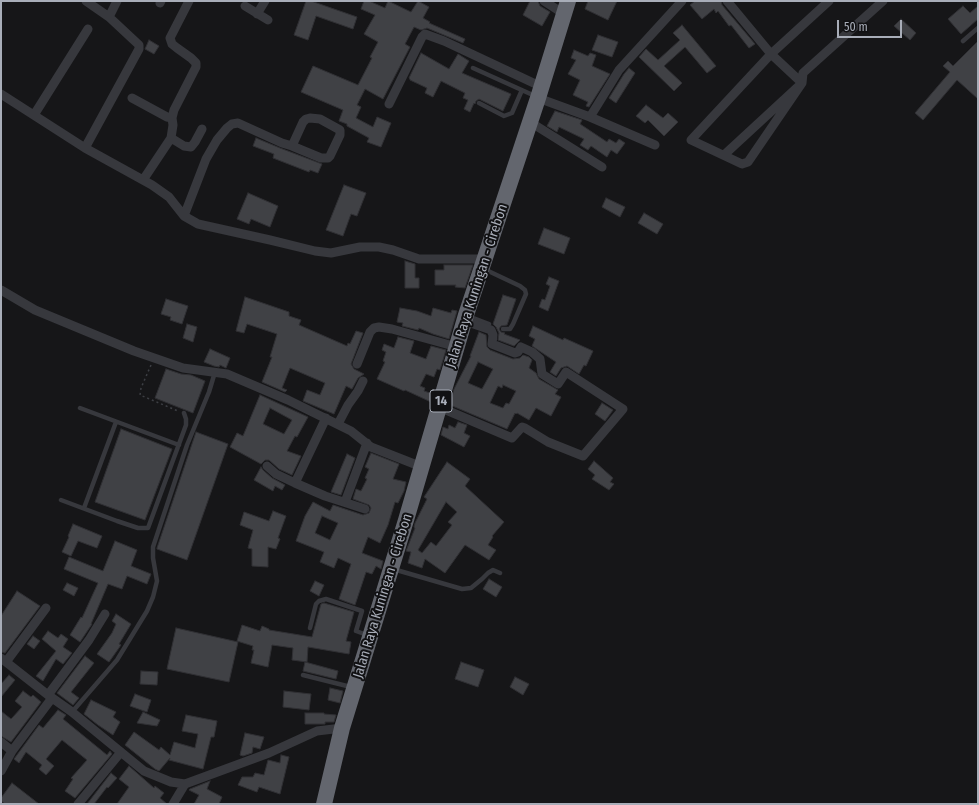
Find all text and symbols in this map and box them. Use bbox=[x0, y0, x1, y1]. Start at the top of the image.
scale bar bbox=[839, 12, 904, 38]
text: 50 m bbox=[844, 20, 868, 34]
street label: Jalan Raya Kuningan - Cirebon bbox=[443, 202, 511, 370]
road number: 14 bbox=[430, 390, 452, 412]
street label: Jalan Raya Kuningan - Cirebon bbox=[350, 512, 416, 680]

